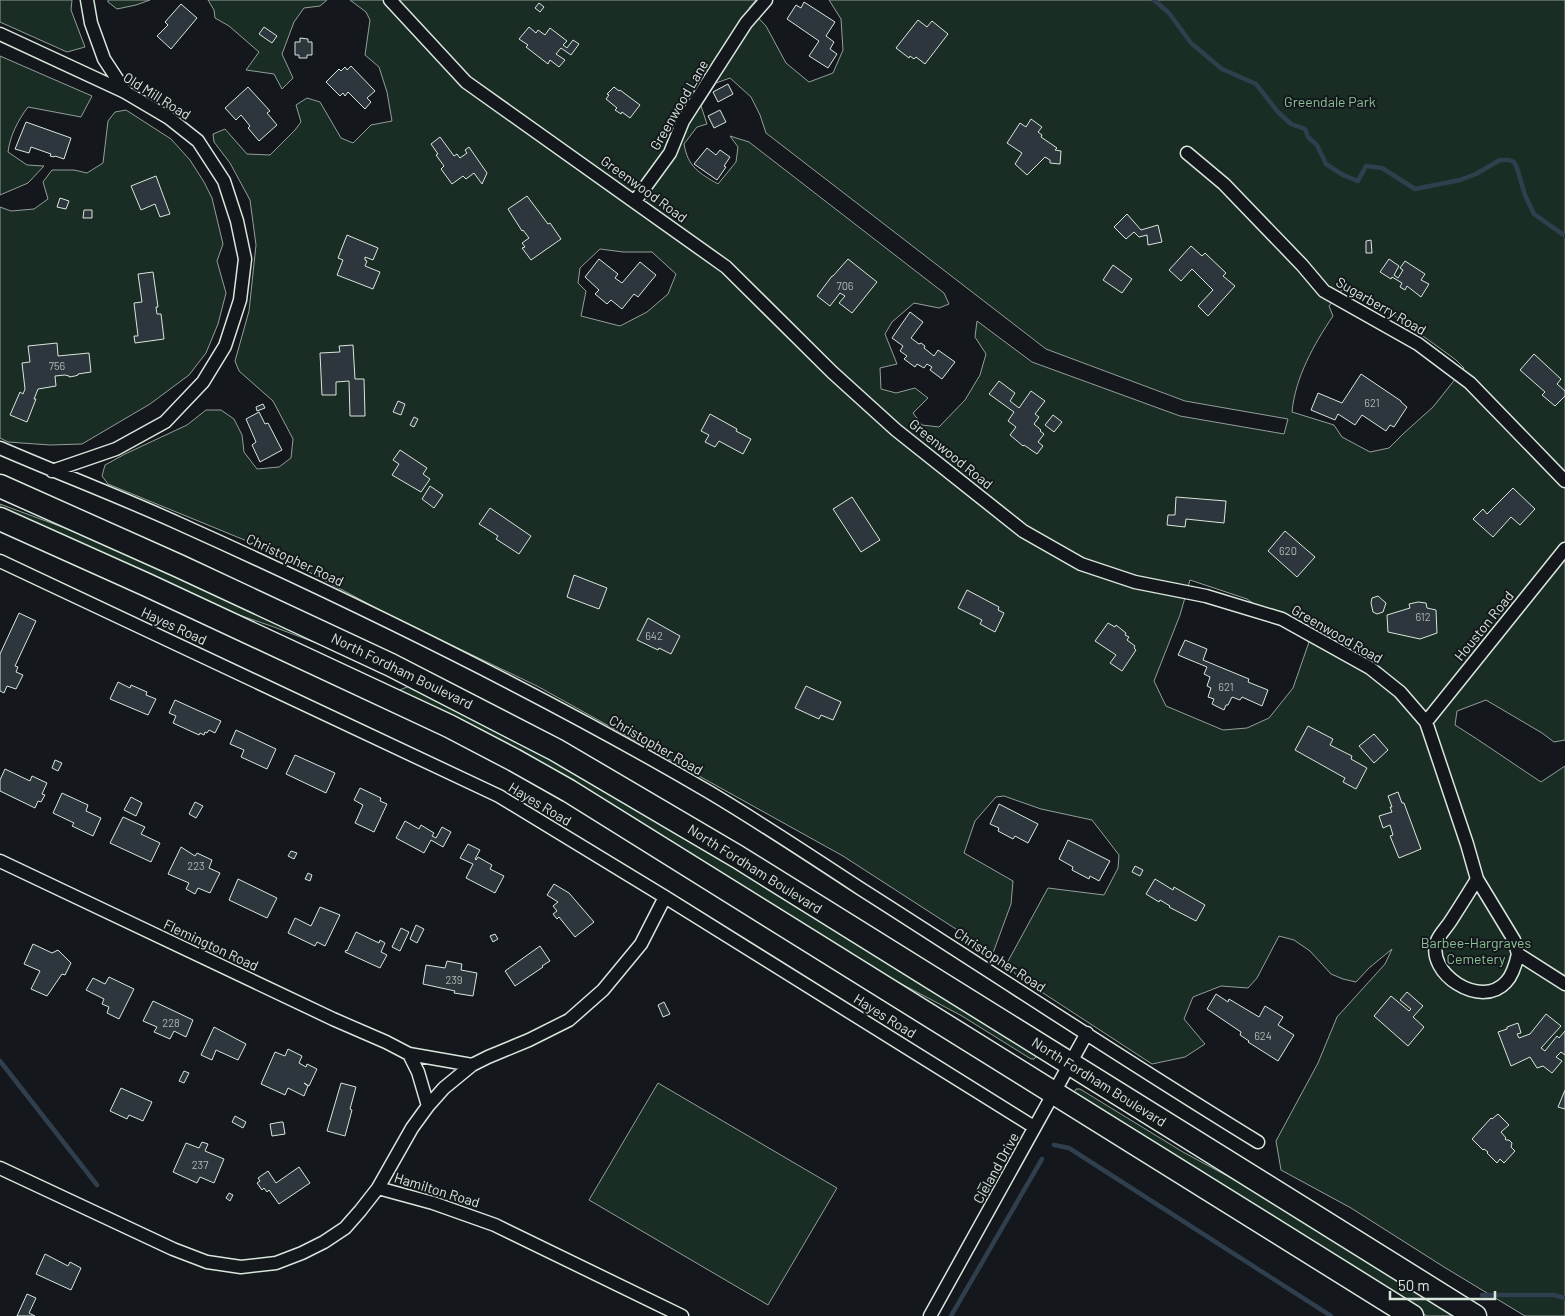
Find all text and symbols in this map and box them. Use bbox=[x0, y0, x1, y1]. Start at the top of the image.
street label: Greenwood Lane bbox=[646, 57, 711, 153]
street label: Old Mill Road bbox=[120, 68, 194, 123]
park label: Greendale Park bbox=[1284, 93, 1376, 110]
street label: Greenwood Road bbox=[598, 152, 691, 226]
street label: Sugarberry Road bbox=[1333, 273, 1429, 338]
house number: 706 bbox=[836, 279, 854, 292]
house number: 756 bbox=[49, 359, 66, 372]
house number: 621 bbox=[1364, 396, 1380, 409]
street label: Greenwood Road bbox=[906, 415, 996, 492]
street label: Christopher Road bbox=[244, 530, 347, 590]
house number: 620 bbox=[1279, 544, 1297, 557]
street label: Houston Road bbox=[1450, 587, 1517, 664]
street label: Greenwood Road bbox=[1289, 601, 1386, 667]
street label: Hayes Road bbox=[139, 603, 210, 648]
house number: 612 bbox=[1415, 610, 1431, 623]
street label: North Fordham Boulevard bbox=[329, 629, 476, 712]
house number: 642 bbox=[645, 629, 663, 642]
house number: 621 bbox=[1218, 680, 1234, 693]
street label: Christopher Road bbox=[606, 711, 706, 778]
street label: Hayes Road bbox=[506, 778, 575, 829]
street label: North Fordham Boulevard bbox=[685, 820, 826, 917]
house number: 223 bbox=[187, 859, 205, 872]
street label: Flemington Road bbox=[161, 915, 261, 974]
street label: Christopher Road bbox=[951, 924, 1049, 995]
park label: Barbee-Hargraves Cemetery bbox=[1421, 934, 1531, 967]
house number: 239 bbox=[445, 973, 463, 986]
street label: Hayes Road bbox=[851, 990, 920, 1041]
house number: 228 bbox=[162, 1016, 180, 1029]
house number: 624 bbox=[1254, 1029, 1272, 1042]
street label: North Fordham Boulevard bbox=[1029, 1033, 1170, 1130]
street label: Cleland Drive bbox=[969, 1129, 1022, 1206]
house number: 237 bbox=[192, 1158, 208, 1171]
street label: Hamilton Road bbox=[392, 1168, 482, 1211]
scale bar bbox=[1390, 1268, 1495, 1300]
text: 50 m bbox=[1398, 1276, 1430, 1294]

